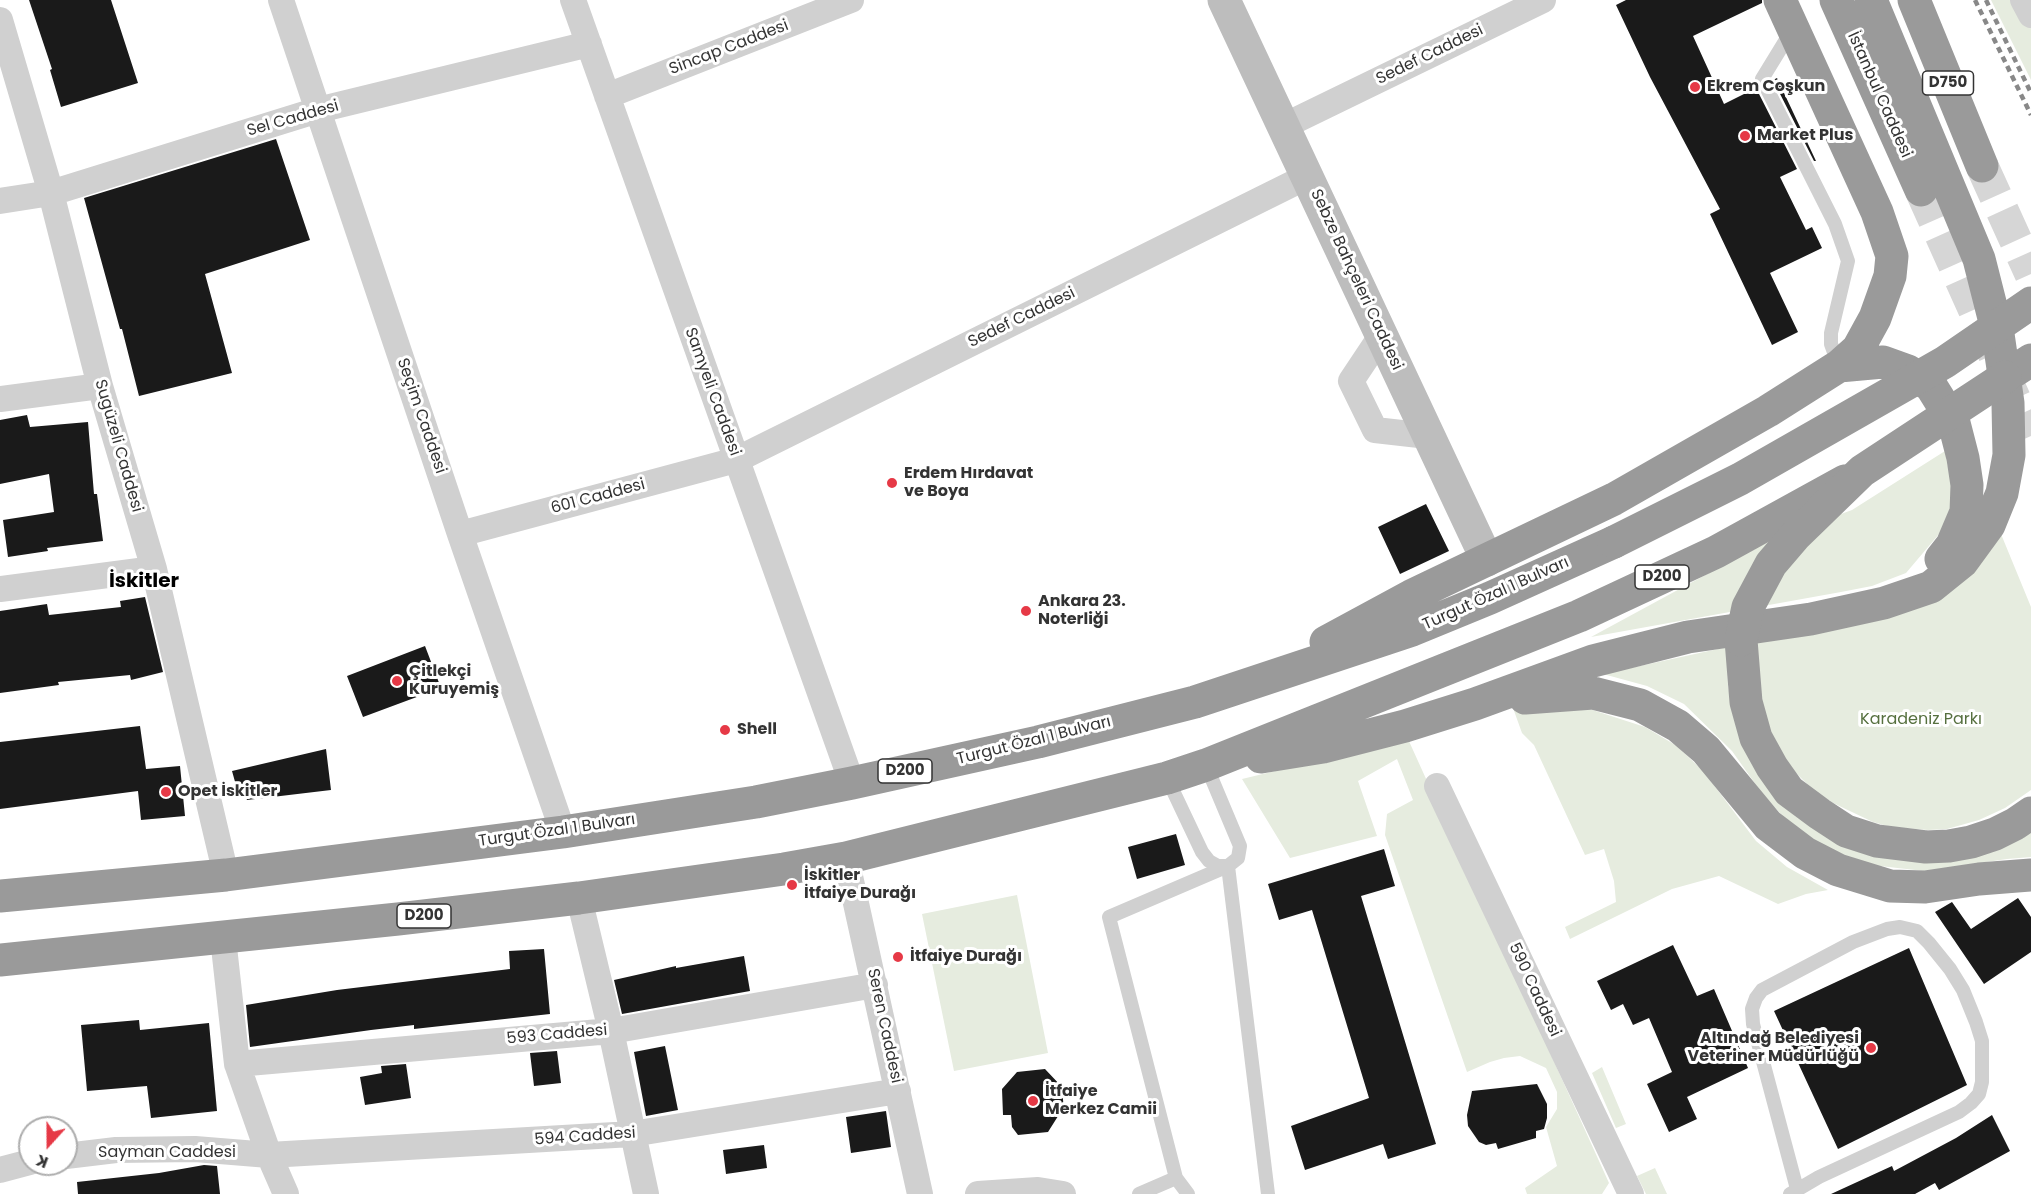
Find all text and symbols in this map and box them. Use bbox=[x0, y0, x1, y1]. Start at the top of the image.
street label: Sincap Caddesi bbox=[667, 16, 791, 80]
street label: Sedef Caddesi bbox=[1373, 21, 1487, 89]
street label: İstanbul Caddesi bbox=[1843, 29, 1915, 161]
road number: D750 bbox=[1922, 71, 1974, 95]
place label: Ekrem Coşkun bbox=[1707, 77, 1825, 97]
marker: Ekrem Coşkun bbox=[1688, 80, 1702, 94]
street label: Sel Caddesi bbox=[245, 97, 341, 141]
place label: Market Plus bbox=[1757, 126, 1853, 146]
marker: Market Plus bbox=[1738, 129, 1752, 143]
street label: Sebze Bahçeleri Caddesi bbox=[1306, 187, 1406, 373]
street label: Sedef Caddesi bbox=[965, 284, 1079, 352]
street label: Samyeli Caddesi bbox=[680, 325, 744, 459]
street label: Seçim Caddesi bbox=[392, 356, 450, 476]
street label: Sugüzeli Caddesi bbox=[90, 377, 146, 515]
place label: Erdem Hırdavat ve Boya bbox=[904, 464, 1033, 502]
street label: 601 Caddesi bbox=[549, 475, 647, 519]
marker: Erdem Hırdavat ve Boya bbox=[885, 476, 899, 490]
street label: Turgut Özal 1 Bulvarı bbox=[1420, 553, 1572, 635]
road number: D200 bbox=[1635, 565, 1689, 589]
district label: İskitler bbox=[109, 570, 179, 594]
place label: Ankara 23. Noterliği bbox=[1038, 592, 1126, 630]
marker: Ankara 23. Noterliği bbox=[1019, 604, 1033, 618]
place label: Çitlekçi Kuruyemiş bbox=[409, 662, 499, 700]
marker: Çitlekçi Kuruyemiş bbox=[390, 674, 404, 688]
park label: Karadeniz Parkı bbox=[1860, 710, 1982, 730]
street label: Turgut Özal 1 Bulvarı bbox=[955, 713, 1113, 769]
place label: Shell bbox=[737, 720, 777, 740]
marker: Shell bbox=[718, 723, 732, 737]
road number: D200 bbox=[878, 759, 932, 783]
place label: Opet İskitler bbox=[178, 782, 277, 802]
marker: Opet İskitler bbox=[159, 785, 173, 799]
street label: Turgut Özal 1 Bulvarı bbox=[477, 811, 637, 851]
place label: İskitler İtfaiye Durağı bbox=[804, 866, 916, 904]
marker: İskitler İtfaiye Durağı bbox=[785, 878, 799, 892]
road number: D200 bbox=[397, 904, 451, 928]
street label: 590 Caddesi bbox=[1504, 940, 1564, 1040]
place label: İtfaiye Durağı bbox=[910, 947, 1022, 967]
marker: İtfaiye Durağı bbox=[891, 950, 905, 964]
street label: Seren Caddesi bbox=[862, 967, 906, 1085]
street label: 593 Caddesi bbox=[506, 1021, 608, 1049]
place label: Altındağ Belediyesi Veteriner Müdürlüğü bbox=[1688, 1029, 1859, 1067]
marker: Altındağ Belediyesi Veteriner Müdürlüğü bbox=[1864, 1041, 1878, 1055]
place label: İtfaiye Merkez Camii bbox=[1045, 1082, 1157, 1120]
marker: İtfaiye Merkez Camii bbox=[1026, 1094, 1040, 1108]
north arrow bbox=[18, 1116, 78, 1176]
street label: 594 Caddesi bbox=[534, 1124, 636, 1150]
street label: Sayman Caddesi bbox=[98, 1143, 236, 1163]
text: K bbox=[33, 1149, 51, 1174]

